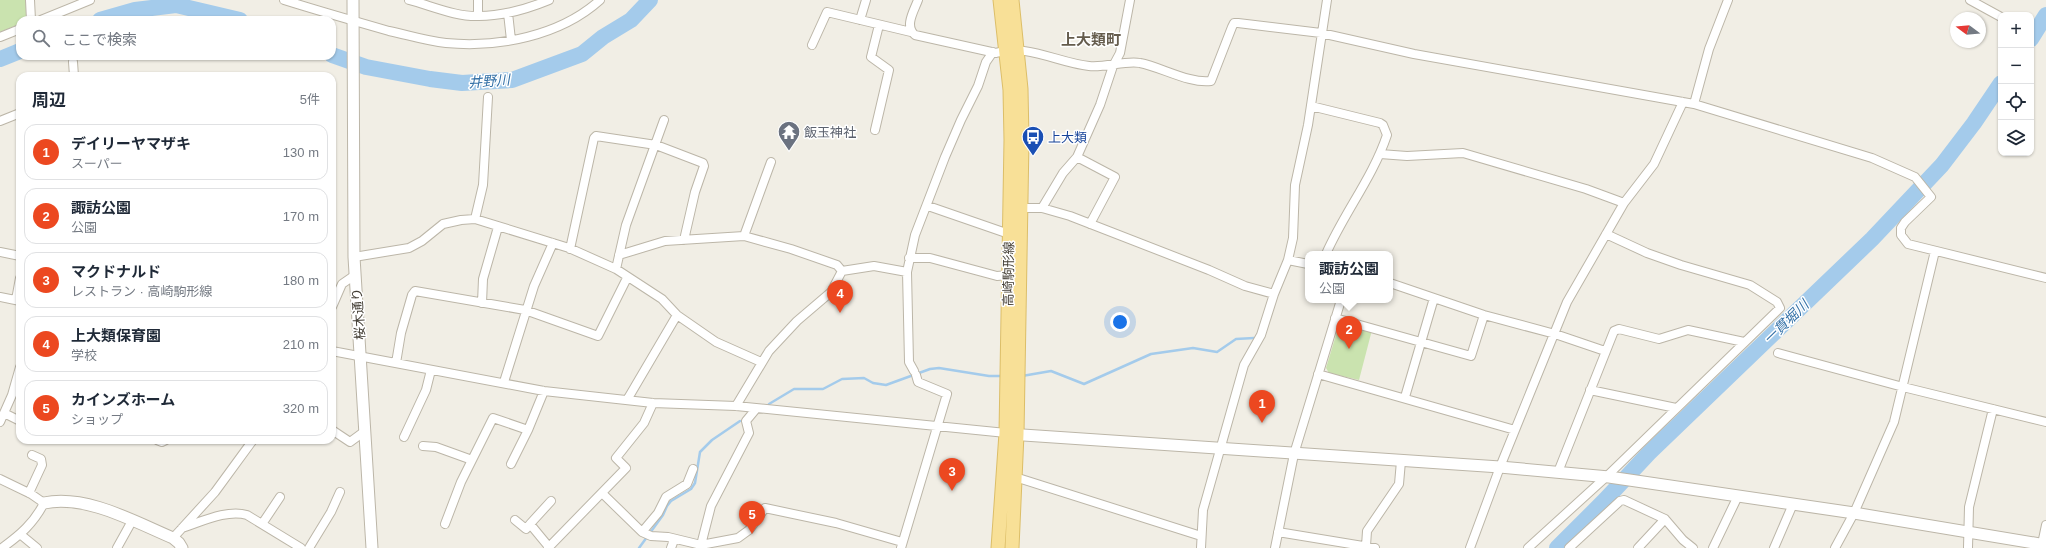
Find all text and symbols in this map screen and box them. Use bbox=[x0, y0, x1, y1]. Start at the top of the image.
north arrow bbox=[1950, 12, 1986, 48]
map controls bbox=[1998, 12, 2034, 156]
button: + bbox=[1998, 12, 2034, 48]
search box bbox=[16, 16, 336, 60]
icon: search bbox=[30, 27, 52, 49]
text: ここで検索 bbox=[62, 31, 137, 48]
district label: 上大類町 bbox=[1061, 31, 1121, 48]
button: − bbox=[1998, 48, 2034, 84]
water label: 井野川 bbox=[467, 71, 513, 90]
button: locate bbox=[1998, 84, 2034, 120]
text: 周辺 bbox=[32, 91, 66, 110]
text: 5件 bbox=[300, 92, 320, 107]
temple icon: 飯玉神社 bbox=[776, 119, 802, 152]
button: layers bbox=[1998, 120, 2034, 156]
bus stop icon: 上大類 bbox=[1020, 124, 1046, 157]
place label: 飯玉神社 bbox=[804, 125, 856, 140]
place label: 上大類 bbox=[1048, 130, 1087, 145]
text: デイリーヤマザキ bbox=[71, 135, 191, 152]
text: 1 bbox=[42, 145, 50, 160]
text: 130 m bbox=[283, 145, 319, 160]
text: スーパー bbox=[71, 156, 123, 171]
text: 諏訪公園 bbox=[71, 199, 131, 216]
text: 2 bbox=[42, 209, 50, 224]
text: 170 m bbox=[283, 209, 319, 224]
text: 公園 bbox=[71, 220, 97, 235]
street label: 高崎駒形線 bbox=[1000, 241, 1017, 307]
popup bbox=[1305, 251, 1393, 303]
text: 諏訪公園 bbox=[1319, 260, 1379, 277]
text: マクドナルド bbox=[71, 263, 161, 280]
text: 3 bbox=[42, 273, 50, 288]
text: 180 m bbox=[283, 273, 319, 288]
pin: 4 bbox=[827, 280, 853, 313]
text: 公園 bbox=[1319, 281, 1345, 296]
text: レストラン · 高崎駒形線 bbox=[71, 284, 213, 299]
street label: 桜木通り bbox=[349, 287, 368, 340]
water label: 一貫堀川 bbox=[1760, 295, 1813, 347]
your location bbox=[1110, 312, 1130, 332]
pin: 2 bbox=[1336, 316, 1362, 349]
text: 上大類保育園 bbox=[71, 327, 161, 344]
text: 4 bbox=[42, 337, 50, 352]
text: 210 m bbox=[283, 337, 319, 352]
text: 学校 bbox=[71, 348, 97, 363]
pin: 1 bbox=[1249, 390, 1275, 423]
text: カインズホーム bbox=[71, 391, 175, 408]
text: 5 bbox=[42, 401, 50, 416]
text: 320 m bbox=[283, 401, 319, 416]
text: ショップ bbox=[71, 412, 123, 427]
pin: 3 bbox=[939, 458, 965, 491]
pin: 5 bbox=[739, 501, 765, 534]

